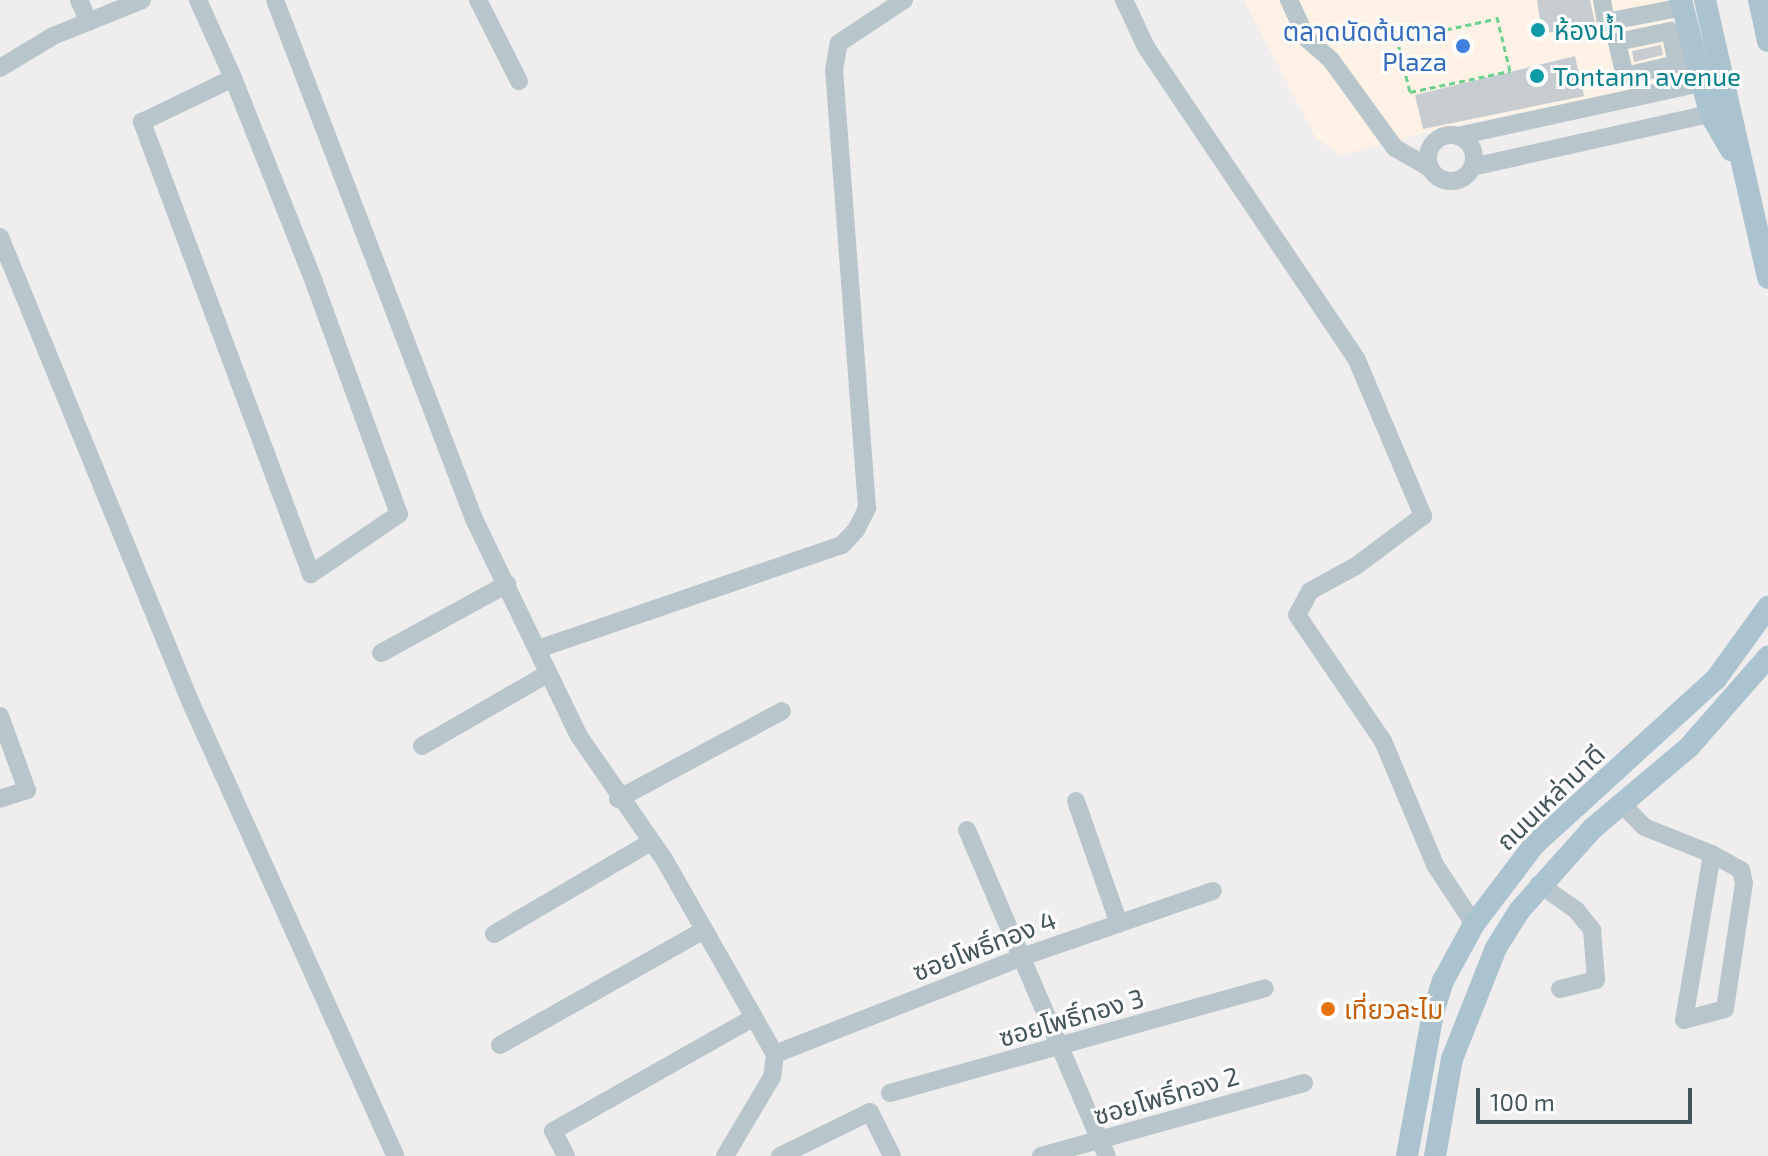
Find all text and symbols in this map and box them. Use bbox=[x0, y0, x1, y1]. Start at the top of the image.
place label: ห้องน้ำ bbox=[1554, 14, 1625, 46]
place label: ตลาดนัดต้นตาล Plaza bbox=[1283, 15, 1447, 76]
marker: ห้องน้ำ bbox=[1529, 21, 1547, 39]
marker: ตลาดนัดต้นตาล Plaza bbox=[1454, 37, 1472, 55]
place label: Tontann avenue bbox=[1553, 60, 1741, 92]
marker: Tontann avenue bbox=[1528, 67, 1546, 85]
street label: ถนนเหล่านาดี bbox=[1489, 738, 1611, 856]
street label: ซอยโพธิ์ทอง 4 bbox=[908, 903, 1060, 987]
street label: ซอยโพธิ์ทอง 3 bbox=[995, 981, 1147, 1053]
place label: เที่ยวละไม bbox=[1344, 993, 1443, 1025]
marker: เที่ยวละไม bbox=[1319, 1000, 1337, 1018]
street label: ซอยโพธิ์ทอง 2 bbox=[1090, 1059, 1242, 1131]
scale bar bbox=[1480, 1072, 1696, 1122]
text: 100 m bbox=[1490, 1087, 1555, 1116]

